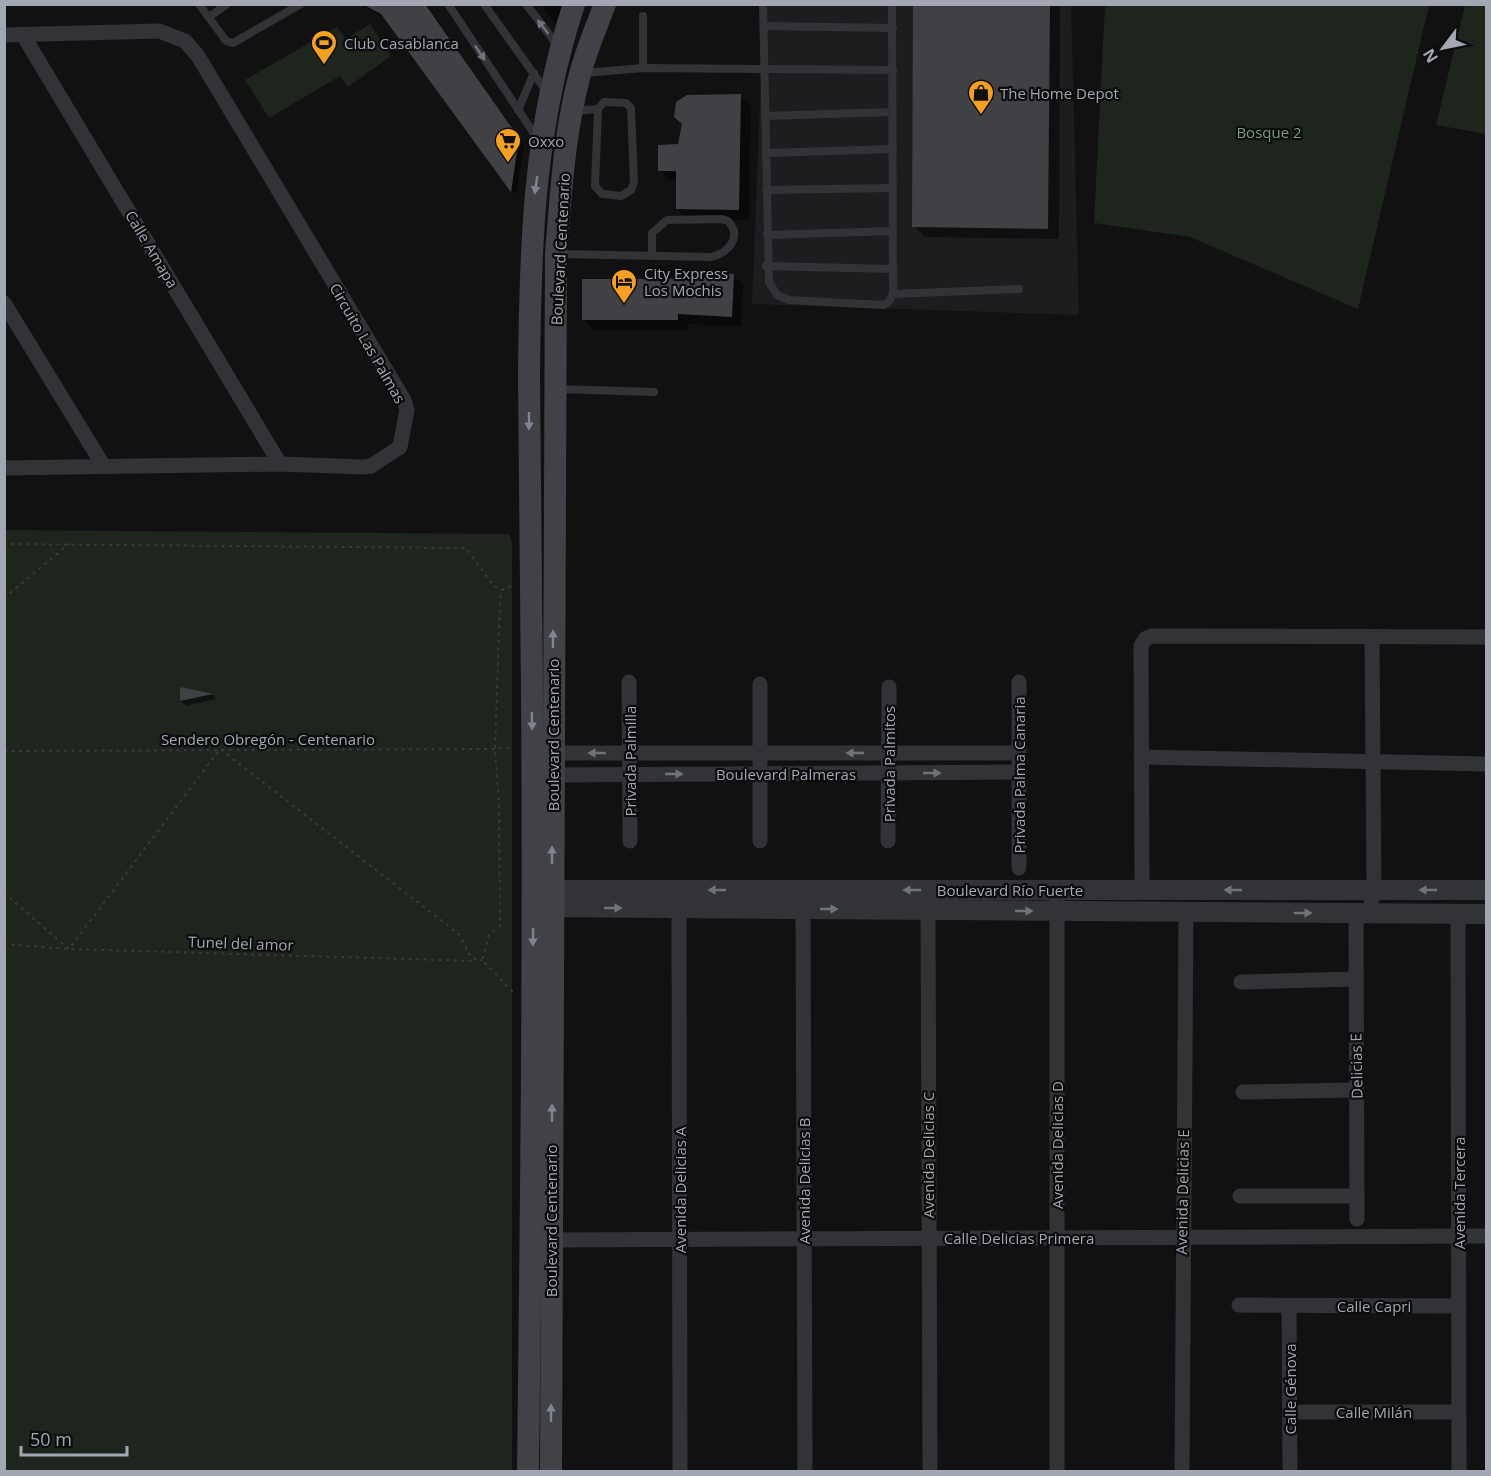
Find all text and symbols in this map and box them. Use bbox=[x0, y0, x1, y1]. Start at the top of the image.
north arrow bbox=[1413, 18, 1473, 78]
one-way arrow bbox=[537, 19, 550, 35]
sports icon: Club Casablanca bbox=[309, 28, 339, 66]
place label: Club Casablanca bbox=[344, 33, 459, 53]
one-way arrow bbox=[474, 45, 486, 61]
text: N bbox=[1418, 45, 1443, 67]
shop icon: The Home Depot bbox=[966, 78, 996, 116]
place label: The Home Depot bbox=[1000, 83, 1119, 103]
park label: Bosque 2 bbox=[1236, 122, 1302, 142]
supermarket icon: Oxxo bbox=[493, 126, 523, 164]
place label: Oxxo bbox=[528, 131, 564, 151]
street label: Boulevard Centenario bbox=[546, 172, 574, 326]
one-way arrow bbox=[531, 175, 541, 194]
street label: Calle Amapa bbox=[121, 207, 183, 291]
place label: City Express Los Mochis bbox=[644, 263, 728, 300]
hotel icon: City Express Los Mochis bbox=[609, 267, 639, 305]
street label: Circuito Las Palmas bbox=[325, 279, 411, 407]
one-way arrow bbox=[524, 412, 534, 431]
one-way arrow bbox=[548, 630, 558, 649]
street label: Boulevard Centenario bbox=[543, 659, 563, 811]
street label: Privada Palma Canaria bbox=[1009, 696, 1029, 854]
street label: Privada Palmilla bbox=[620, 706, 640, 816]
street label: Privada Palmitos bbox=[879, 706, 899, 822]
one-way arrow bbox=[527, 712, 537, 731]
street label: Sendero Obregón - Centenario bbox=[161, 729, 375, 749]
one-way arrow bbox=[588, 748, 607, 758]
one-way arrow bbox=[846, 748, 865, 758]
street label: Boulevard Palmeras bbox=[716, 764, 856, 784]
one-way arrow bbox=[922, 768, 941, 778]
one-way arrow bbox=[664, 769, 683, 779]
one-way arrow bbox=[547, 846, 557, 865]
street label: Boulevard Río Fuerte bbox=[937, 880, 1083, 900]
one-way arrow bbox=[708, 885, 727, 895]
one-way arrow bbox=[903, 885, 922, 895]
one-way arrow bbox=[1224, 885, 1243, 895]
one-way arrow bbox=[1419, 885, 1438, 895]
one-way arrow bbox=[603, 903, 622, 913]
one-way arrow bbox=[819, 904, 838, 914]
one-way arrow bbox=[1014, 906, 1033, 916]
one-way arrow bbox=[1293, 908, 1312, 918]
one-way arrow bbox=[528, 928, 538, 947]
street label: Tunel del amor bbox=[188, 931, 294, 955]
street label: Delicias E bbox=[1345, 1033, 1367, 1099]
street label: Avenida Delicias D bbox=[1047, 1081, 1067, 1209]
street label: Avenida Delicias C bbox=[918, 1092, 938, 1218]
one-way arrow bbox=[547, 1104, 557, 1123]
street label: Avenida Delicias B bbox=[794, 1118, 814, 1244]
street label: Avenida Delicias A bbox=[670, 1126, 690, 1253]
street label: Avenida Delicias E bbox=[1171, 1129, 1193, 1255]
street label: Avenida Tercera bbox=[1449, 1137, 1469, 1249]
street label: Boulevard Centenario bbox=[541, 1145, 561, 1297]
street label: Calle Delicias Primera bbox=[944, 1228, 1094, 1248]
street label: Calle Capri bbox=[1337, 1296, 1411, 1316]
street label: Calle Génova bbox=[1280, 1343, 1300, 1435]
street label: Calle Milán bbox=[1336, 1402, 1412, 1422]
one-way arrow bbox=[546, 1404, 556, 1423]
scale bar bbox=[21, 1419, 128, 1457]
text: 50 m bbox=[30, 1427, 72, 1451]

